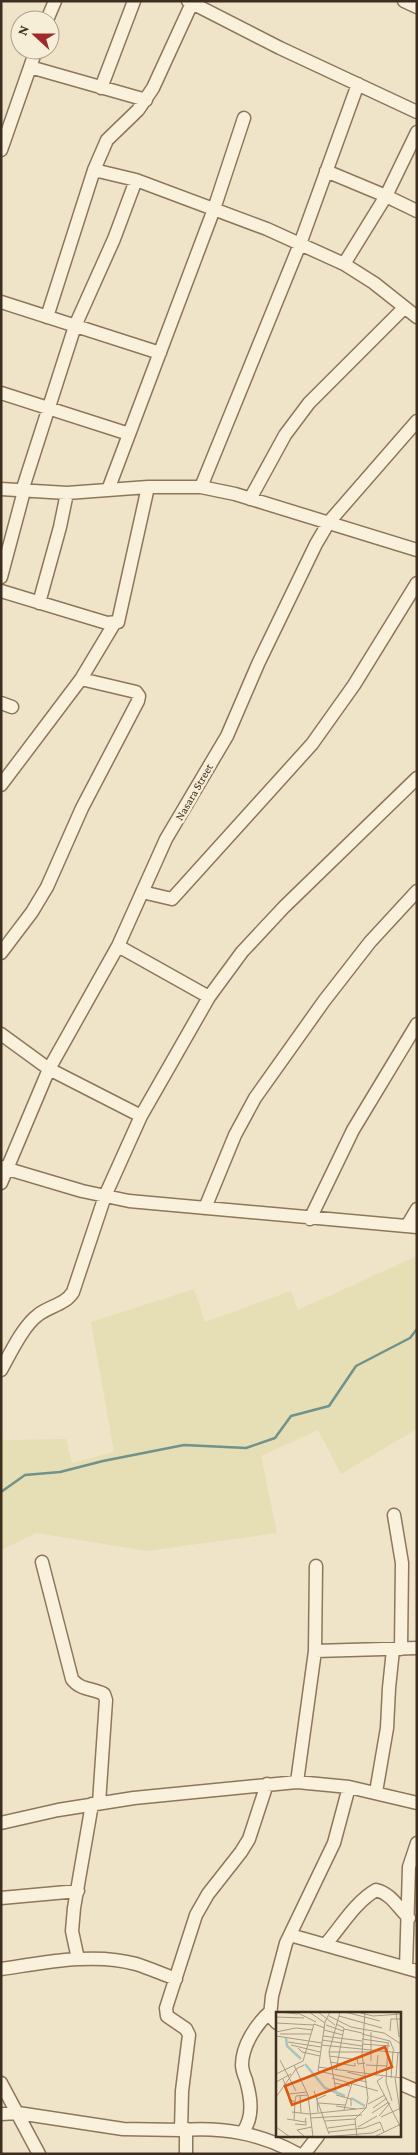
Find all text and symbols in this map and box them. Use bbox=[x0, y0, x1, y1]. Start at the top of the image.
north arrow bbox=[10, 10, 60, 60]
text: N bbox=[14, 23, 32, 38]
street label: Nasara Street bbox=[172, 760, 216, 823]
inset map bbox=[276, 2012, 400, 2138]

